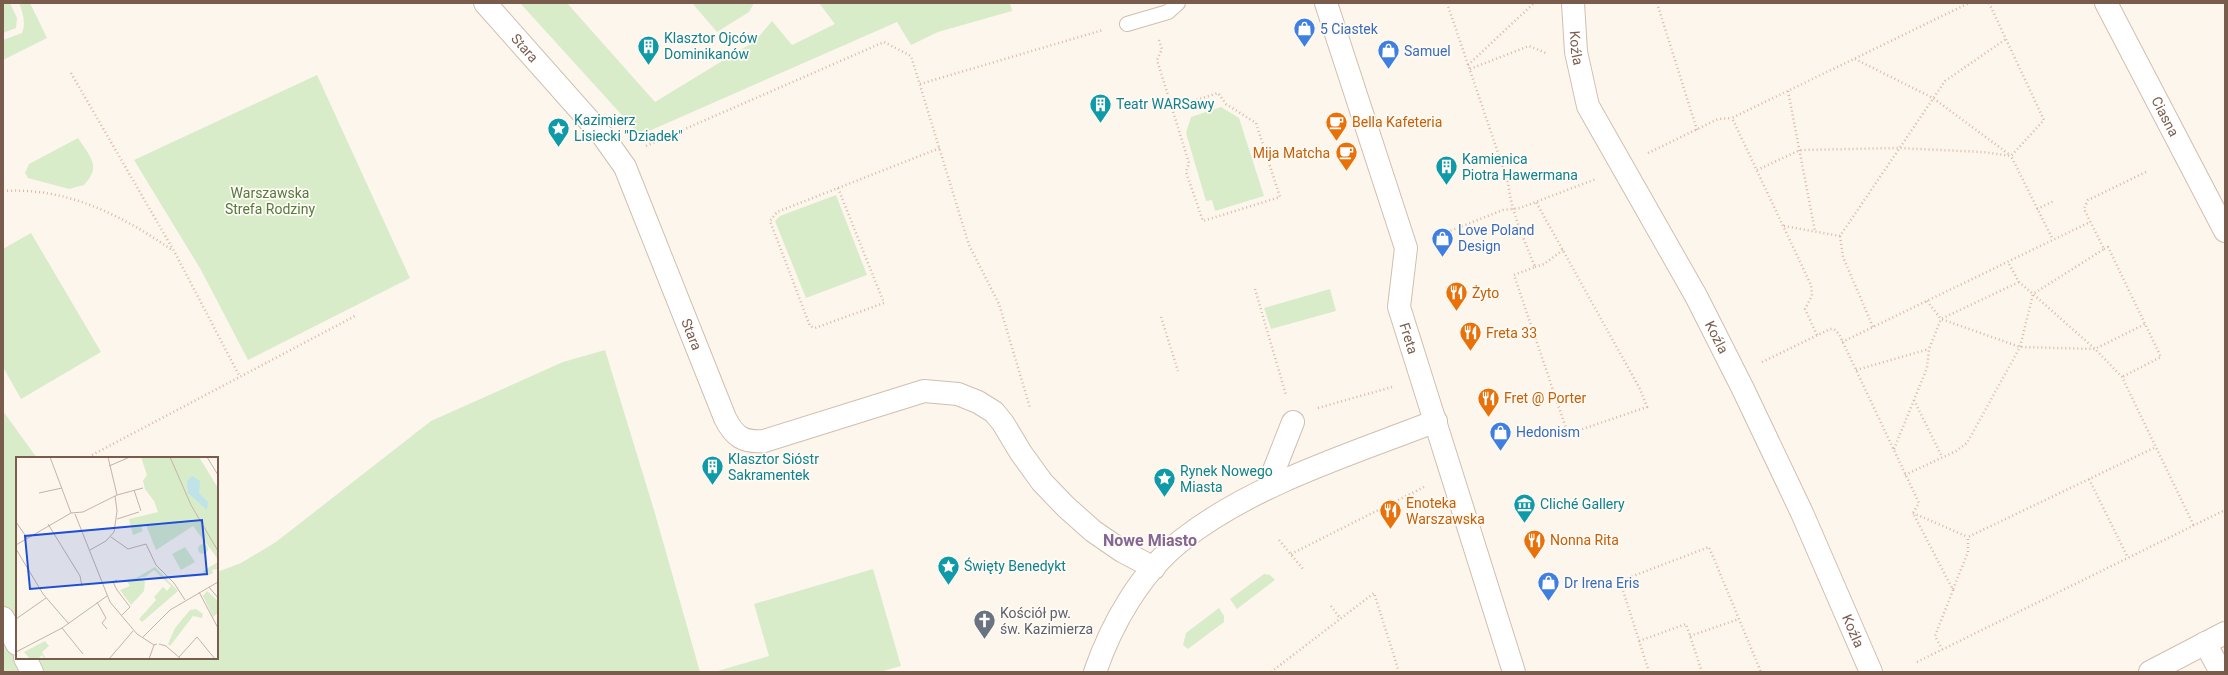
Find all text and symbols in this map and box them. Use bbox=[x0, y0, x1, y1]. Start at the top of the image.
shop icon: 5 Ciastek bbox=[1291, 16, 1317, 49]
place label: 5 Ciastek bbox=[1320, 21, 1379, 37]
street label: Stara bbox=[508, 30, 542, 65]
place label: Klasztor Ojców Dominikanów bbox=[664, 30, 758, 62]
street label: Koźla bbox=[1567, 30, 1587, 67]
building icon: Klasztor Ojców Dominikanów bbox=[635, 33, 661, 66]
shop icon: Samuel bbox=[1376, 38, 1402, 71]
place label: Samuel bbox=[1404, 43, 1451, 59]
building icon: Teatr WARSawy bbox=[1088, 91, 1114, 124]
street label: Ciasna bbox=[2148, 94, 2182, 139]
place label: Teatr WARSawy bbox=[1116, 96, 1215, 112]
cafe icon: Bella Kafeteria bbox=[1323, 109, 1349, 142]
place label: Kazimierz Lisiecki "Dziadek" bbox=[574, 112, 683, 144]
place label: Bella Kafeteria bbox=[1352, 114, 1442, 130]
place icon: Kazimierz Lisiecki "Dziadek" bbox=[545, 115, 571, 148]
cafe icon: Mija Matcha bbox=[1333, 140, 1359, 173]
place label: Mija Matcha bbox=[1253, 145, 1330, 161]
place label: Kamienica Piotra Hawermana bbox=[1462, 151, 1578, 183]
building icon: Kamienica Piotra Hawermana bbox=[1434, 154, 1460, 187]
park label: Warszawska Strefa Rodziny bbox=[225, 185, 315, 217]
place label: Love Poland Design bbox=[1458, 222, 1534, 254]
shop icon: Love Poland Design bbox=[1429, 225, 1455, 258]
restaurant icon: Żyto bbox=[1443, 280, 1469, 313]
place label: Żyto bbox=[1472, 285, 1499, 301]
street label: Stara bbox=[678, 316, 705, 353]
street label: Koźla bbox=[1702, 318, 1732, 356]
restaurant icon: Freta 33 bbox=[1458, 320, 1484, 353]
street label: Freta bbox=[1396, 321, 1421, 356]
place label: Freta 33 bbox=[1486, 325, 1537, 341]
restaurant icon: Fret @ Porter bbox=[1476, 385, 1502, 418]
place label: Fret @ Porter bbox=[1504, 390, 1587, 406]
shop icon: Hedonism bbox=[1488, 419, 1514, 452]
place label: Hedonism bbox=[1516, 424, 1580, 440]
place label: Klasztor Sióstr Sakramentek bbox=[728, 451, 819, 483]
building icon: Klasztor Sióstr Sakramentek bbox=[699, 454, 725, 487]
inset map bbox=[16, 457, 218, 659]
place label: Rynek Nowego Miasta bbox=[1180, 463, 1273, 495]
place icon: Rynek Nowego Miasta bbox=[1151, 466, 1177, 499]
museum icon: Cliché Gallery bbox=[1512, 491, 1538, 524]
place label: Enoteka Warszawska bbox=[1406, 495, 1485, 527]
place label: Cliché Gallery bbox=[1540, 496, 1625, 512]
restaurant icon: Enoteka Warszawska bbox=[1378, 498, 1404, 531]
restaurant icon: Nonna Rita bbox=[1522, 527, 1548, 560]
district label: Nowe Miasto bbox=[1103, 531, 1197, 550]
place label: Nonna Rita bbox=[1550, 532, 1619, 548]
place icon: Święty Benedykt bbox=[936, 553, 962, 586]
place label: Święty Benedykt bbox=[964, 557, 1066, 574]
shop icon: Dr Irena Eris bbox=[1535, 570, 1561, 603]
place label: Dr Irena Eris bbox=[1564, 575, 1639, 591]
place label: Kościół pw. św. Kazimierza bbox=[1000, 605, 1093, 637]
church icon: Kościół pw. św. Kazimierza bbox=[971, 608, 997, 641]
street label: Koźla bbox=[1839, 612, 1867, 650]

